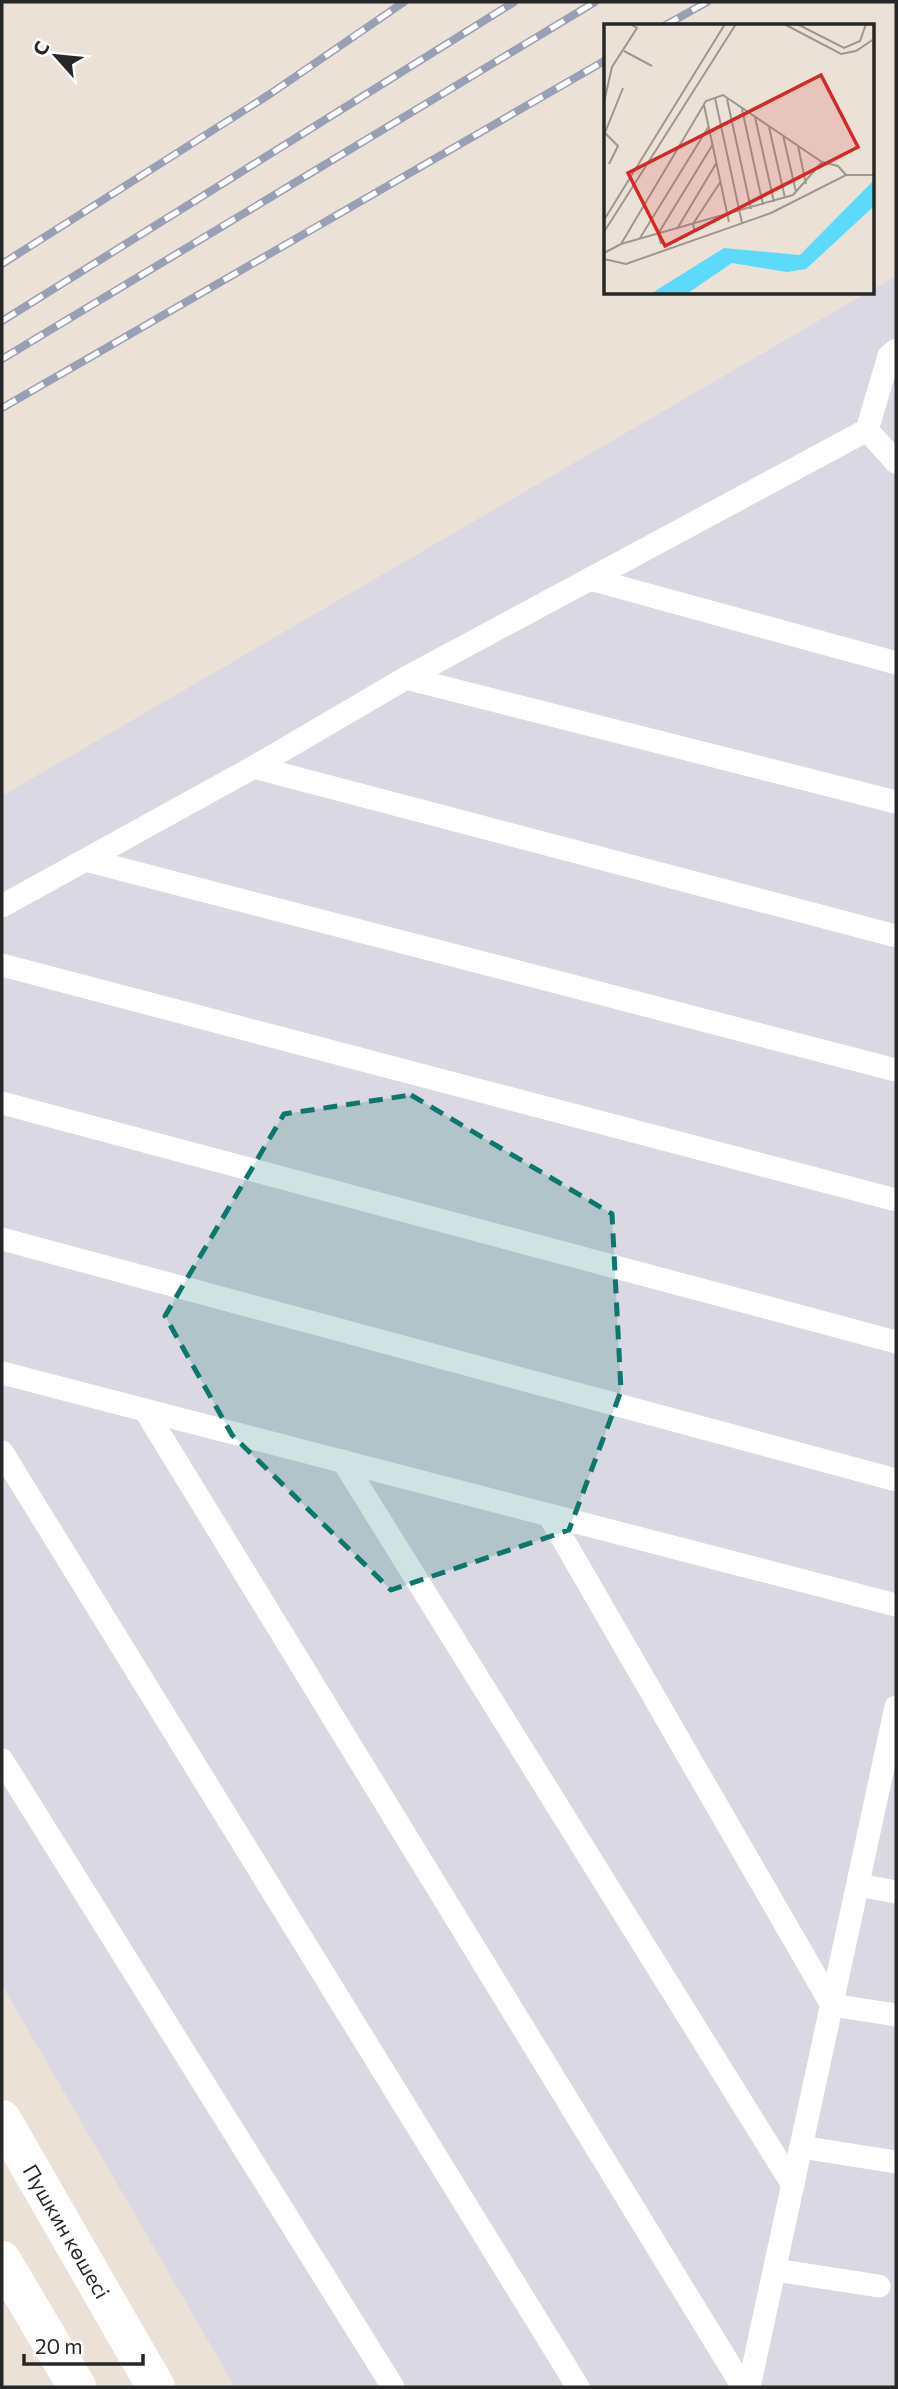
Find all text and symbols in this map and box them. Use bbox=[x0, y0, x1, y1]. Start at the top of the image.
north arrow bbox=[21, 21, 91, 91]
inset map bbox=[604, 24, 874, 294]
text: С bbox=[27, 37, 54, 59]
street label: Пушкин көшесі bbox=[18, 2159, 116, 2303]
scale bar bbox=[24, 2322, 144, 2366]
text: 20 m bbox=[35, 2333, 83, 2358]

